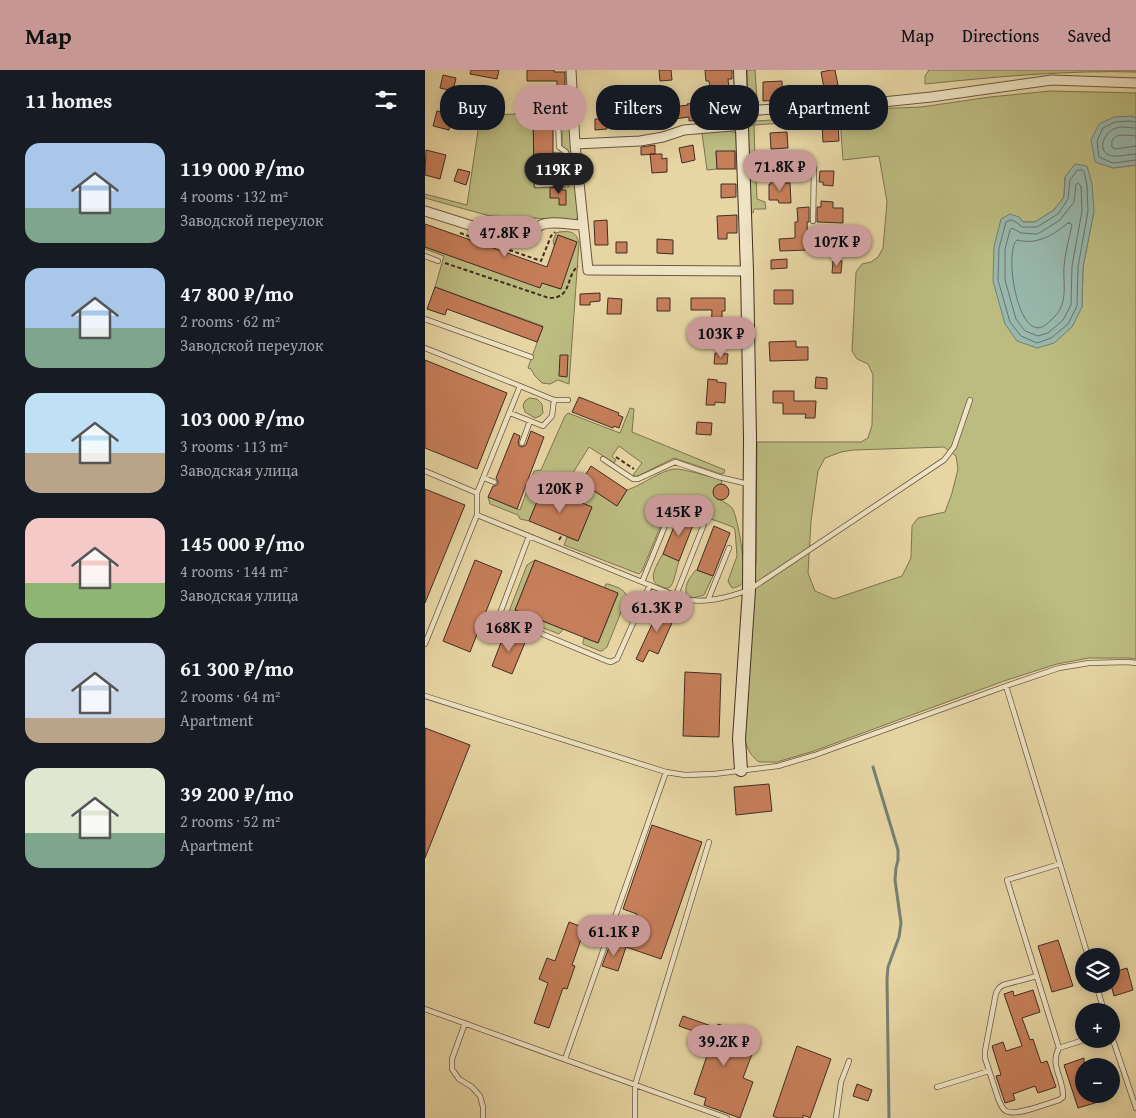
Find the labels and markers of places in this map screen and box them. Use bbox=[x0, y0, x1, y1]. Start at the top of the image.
pin: 71.8K ₽ bbox=[734, 150, 826, 192]
pin: 119K ₽ bbox=[518, 152, 600, 195]
pin: 47.8K ₽ bbox=[459, 216, 551, 258]
pin: 107K ₽ bbox=[796, 224, 878, 267]
pin: 103K ₽ bbox=[680, 316, 762, 359]
pin: 120K ₽ bbox=[519, 472, 601, 514]
pin: 145K ₽ bbox=[638, 494, 720, 537]
pin: 61.3K ₽ bbox=[611, 590, 703, 633]
pin: 168K ₽ bbox=[468, 610, 550, 653]
pin: 61.1K ₽ bbox=[568, 914, 660, 957]
pin: 39.2K ₽ bbox=[678, 1024, 770, 1067]

